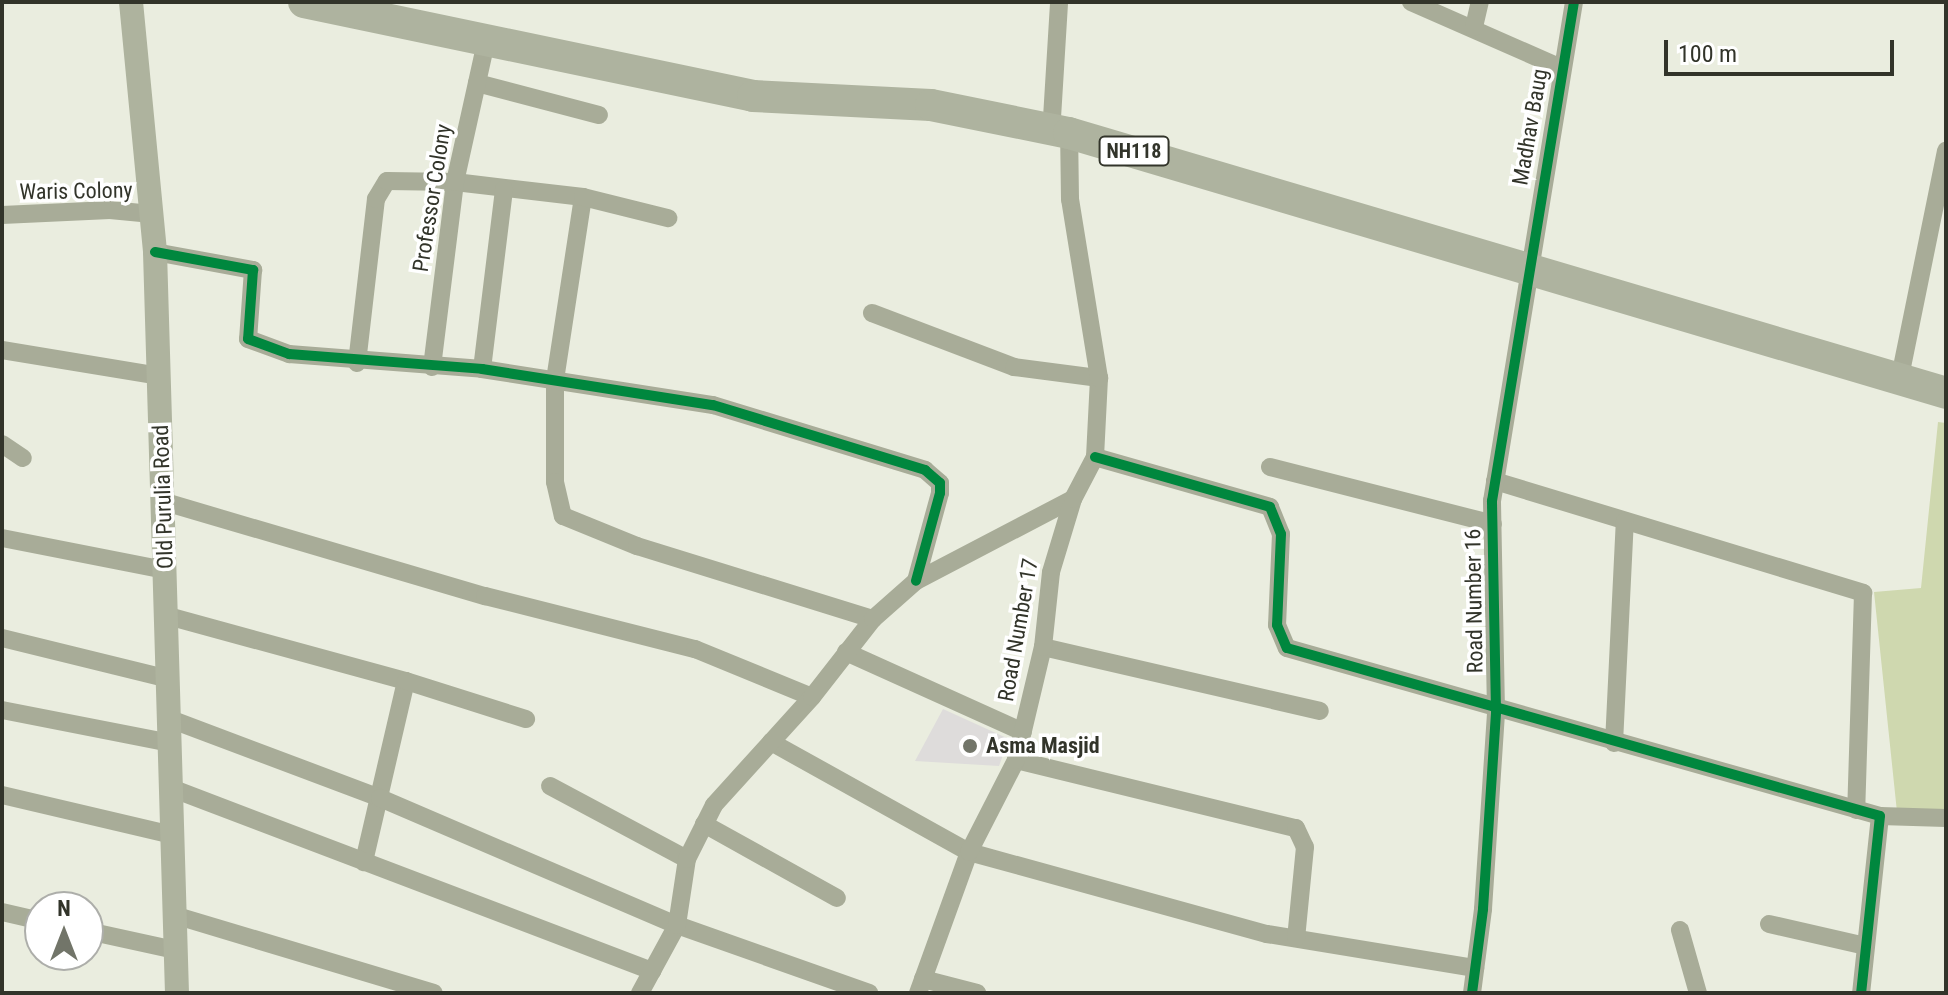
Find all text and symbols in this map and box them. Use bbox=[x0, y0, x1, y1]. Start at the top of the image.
scale bar bbox=[1668, 24, 1898, 74]
text: 100 m bbox=[1678, 40, 1737, 68]
street label: Madhav Baug bbox=[1507, 67, 1553, 187]
street label: Professor Colony bbox=[407, 122, 457, 274]
road number: NH118 bbox=[1098, 135, 1170, 167]
street label: Waris Colony bbox=[19, 177, 133, 205]
street label: Old Purulia Road bbox=[147, 424, 179, 570]
street label: Road Number 16 bbox=[1460, 528, 1488, 674]
street label: Road Number 17 bbox=[992, 556, 1044, 704]
place label: Asma Masjid bbox=[986, 733, 1100, 759]
marker: Asma Masjid bbox=[961, 737, 979, 755]
north arrow bbox=[24, 891, 104, 971]
text: N bbox=[57, 896, 71, 921]

